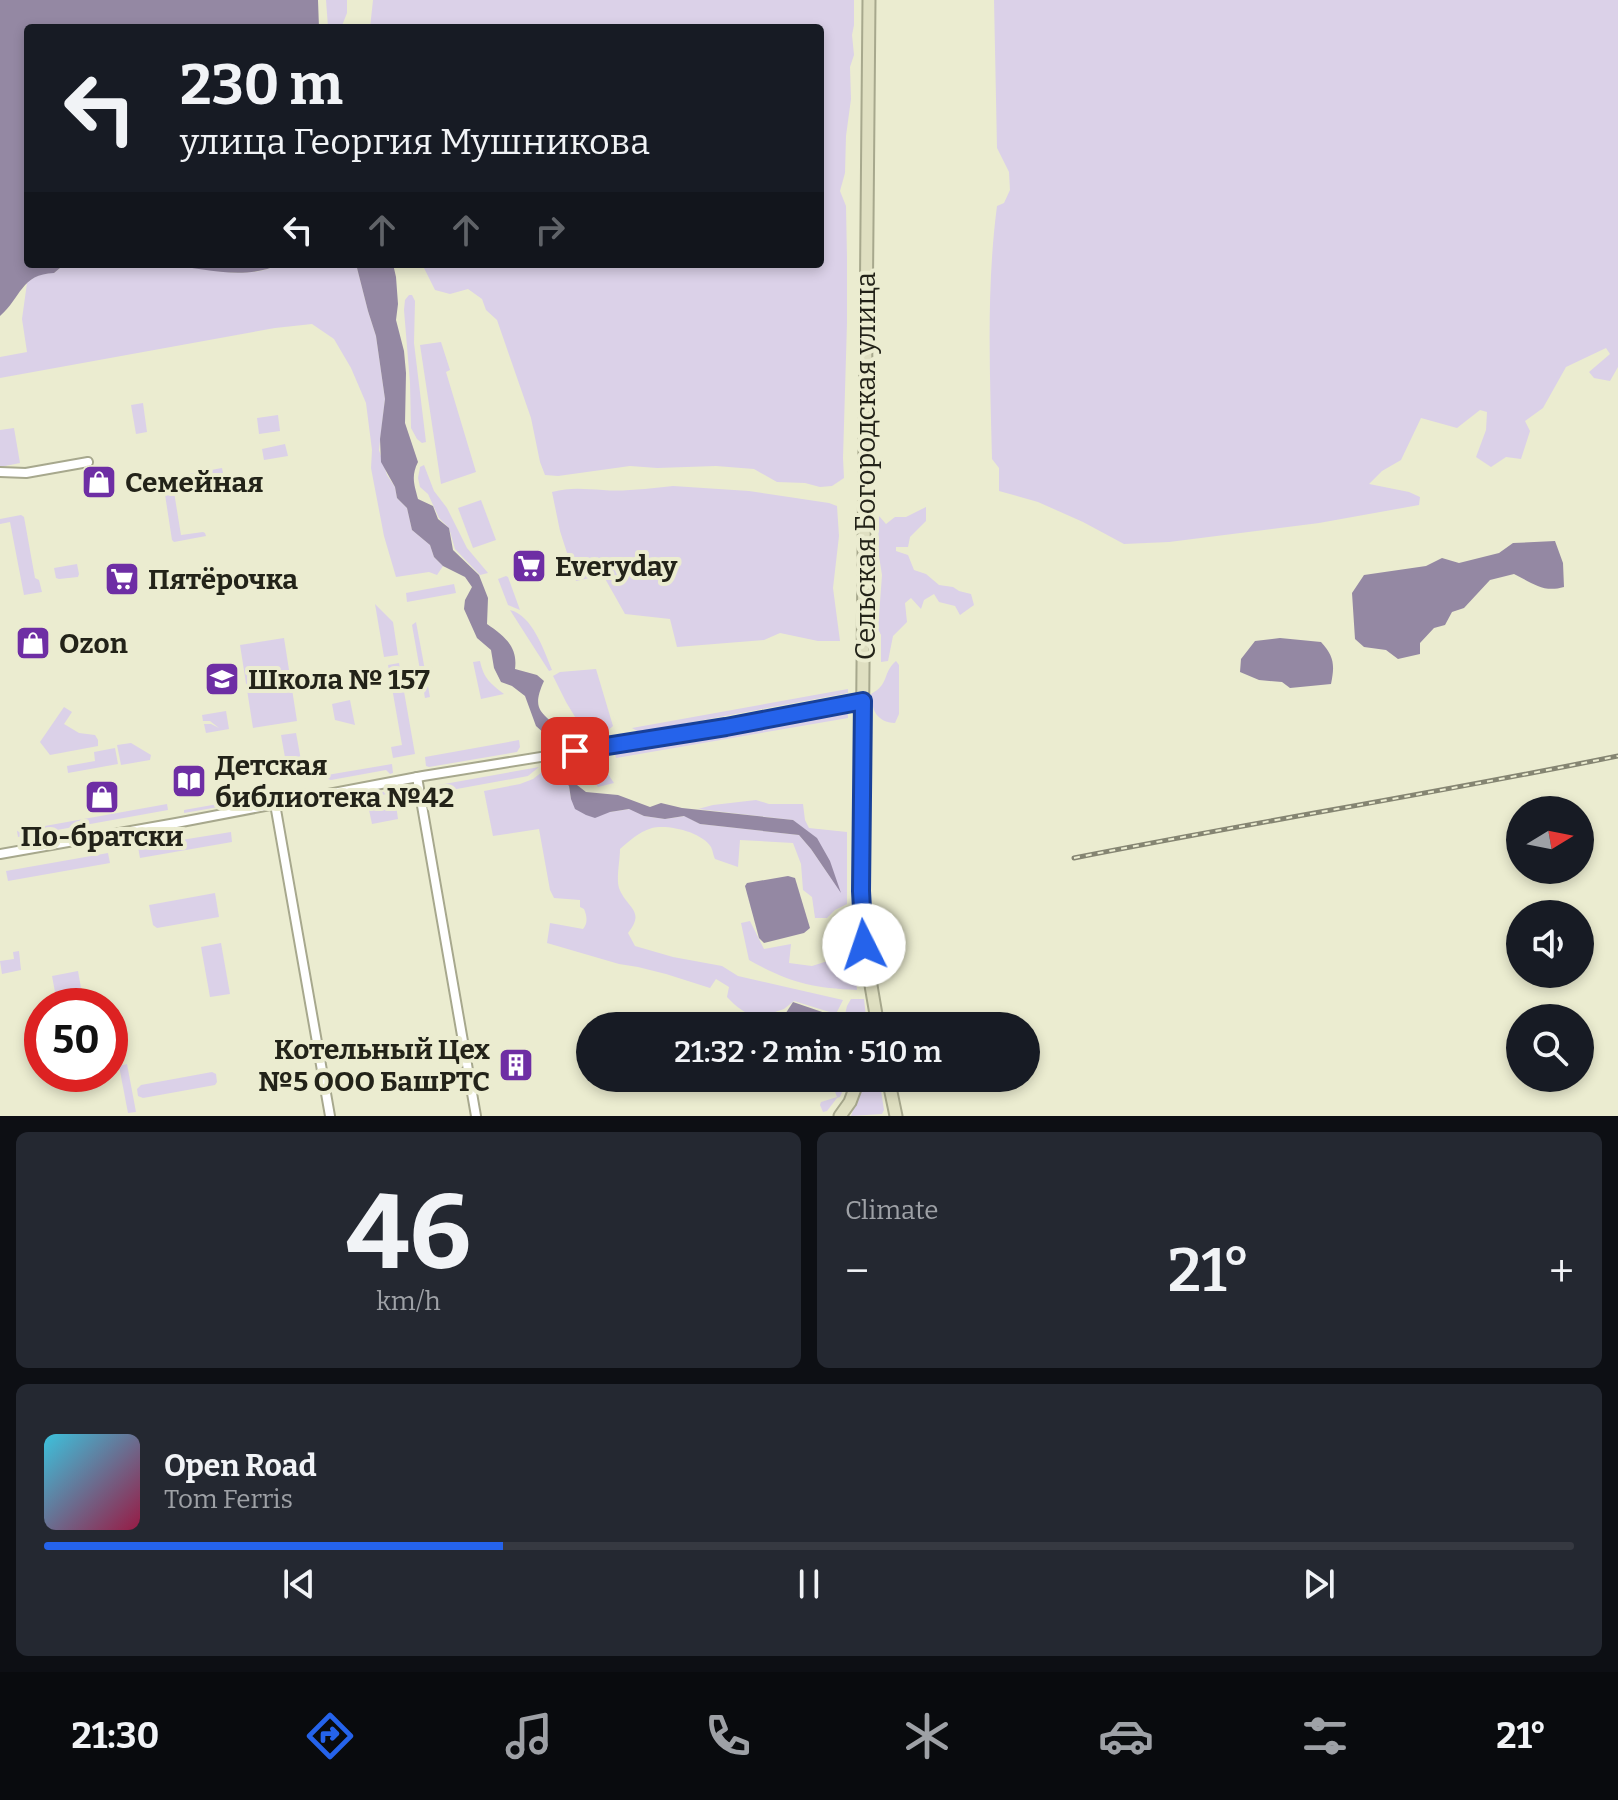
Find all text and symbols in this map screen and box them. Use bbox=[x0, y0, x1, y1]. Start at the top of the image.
text: 230 m bbox=[180, 52, 343, 119]
icon: left bbox=[48, 56, 152, 160]
text: улица Георгия Мушникова bbox=[180, 120, 650, 164]
icon: left bbox=[276, 208, 320, 252]
icon: ahead bbox=[360, 208, 404, 252]
icon: ahead bbox=[444, 208, 488, 252]
icon: right bbox=[528, 208, 572, 252]
street label: Сельская Богородская улица bbox=[849, 272, 882, 660]
shop icon: Семейная bbox=[80, 463, 118, 501]
place label: Семейная bbox=[125, 466, 264, 499]
supermarket icon: Everyday bbox=[510, 547, 548, 585]
place label: Everyday bbox=[555, 550, 678, 583]
supermarket icon: Пятёрочка bbox=[103, 560, 141, 598]
place label: Пятёрочка bbox=[148, 563, 298, 596]
shop icon: Ozon bbox=[14, 624, 52, 662]
place label: Ozon bbox=[59, 627, 128, 660]
school or university icon: Школа № 157 bbox=[203, 660, 241, 698]
place label: Школа № 157 bbox=[248, 663, 430, 696]
pin bbox=[541, 717, 609, 785]
icon: arrive bbox=[553, 729, 597, 773]
place label: Детская библиотека №42 bbox=[215, 749, 454, 814]
library icon: Детская библиотека №42 bbox=[170, 762, 208, 800]
shop icon: По-братски bbox=[83, 778, 121, 816]
north arrow bbox=[1506, 796, 1594, 884]
map controls bbox=[1506, 796, 1594, 1092]
place label: По-братски bbox=[20, 820, 184, 853]
button: sound bbox=[1506, 900, 1594, 988]
position arrow bbox=[822, 903, 906, 987]
speed limit sign: 50 bbox=[24, 988, 128, 1092]
button: search bbox=[1506, 1004, 1594, 1092]
place label: Котельный Цех №5 ООО БашРТС bbox=[258, 1033, 490, 1098]
text: 21:32 · 2 min · 510 m bbox=[674, 1034, 942, 1070]
building icon: Котельный Цех №5 ООО БашРТС bbox=[497, 1046, 535, 1084]
text: 46 bbox=[346, 1171, 471, 1296]
text: Climate bbox=[845, 1195, 939, 1226]
text: 21° bbox=[1168, 1235, 1250, 1307]
text: − bbox=[845, 1245, 869, 1298]
text: + bbox=[1549, 1245, 1574, 1298]
text: km/h bbox=[376, 1286, 441, 1317]
text: Open Road bbox=[164, 1448, 317, 1484]
text: Tom Ferris bbox=[164, 1484, 293, 1515]
icon: previous bbox=[277, 1562, 321, 1606]
icon: pause bbox=[787, 1562, 831, 1606]
icon: next bbox=[1297, 1562, 1341, 1606]
icon: directions bbox=[302, 1708, 358, 1764]
icon: music bbox=[501, 1708, 557, 1764]
icon: phone bbox=[700, 1708, 756, 1764]
icon: climate bbox=[899, 1708, 955, 1764]
icon: car bbox=[1098, 1708, 1154, 1764]
icon: filters bbox=[1297, 1708, 1353, 1764]
text: 21:30 bbox=[71, 1714, 159, 1758]
text: 21° bbox=[1496, 1714, 1546, 1758]

